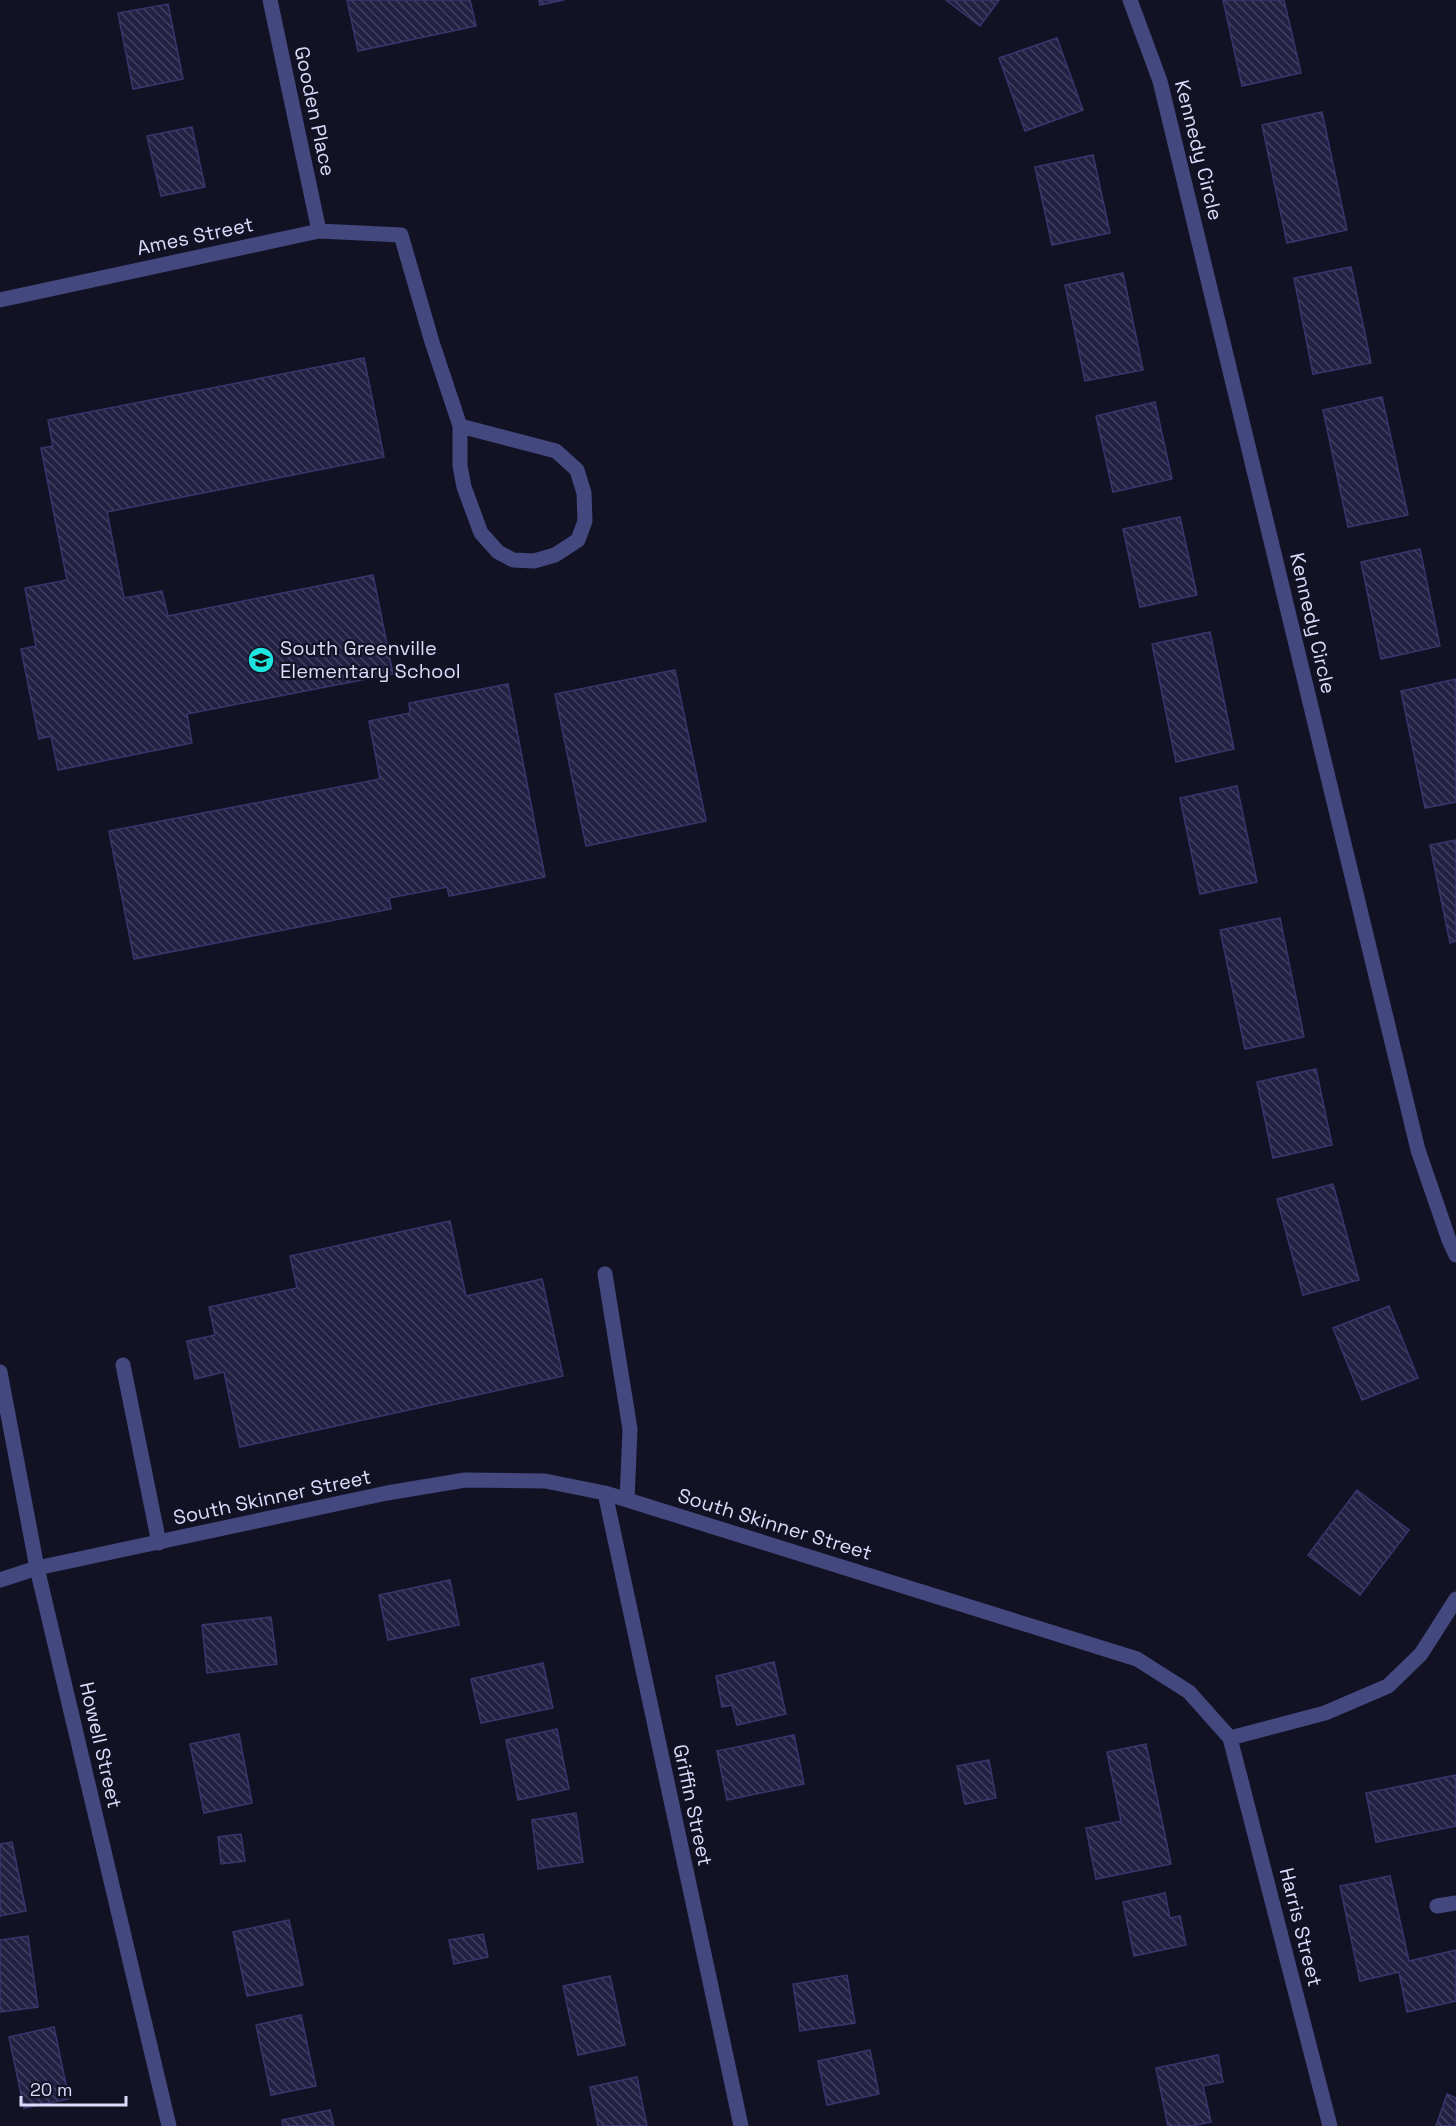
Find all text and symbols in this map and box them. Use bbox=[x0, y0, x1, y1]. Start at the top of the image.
street label: Gooden Place bbox=[289, 44, 341, 178]
street label: Kennedy Circle bbox=[1169, 77, 1229, 223]
street label: Ames Street bbox=[134, 211, 256, 261]
street label: Kennedy Circle bbox=[1284, 550, 1342, 696]
place label: South Greenville Elementary School bbox=[280, 635, 461, 684]
school or university icon: South Greenville Elementary School bbox=[246, 645, 276, 675]
street label: South Skinner Street bbox=[171, 1463, 373, 1531]
street label: South Skinner Street bbox=[675, 1482, 875, 1566]
street label: Howell Street bbox=[74, 1679, 128, 1811]
street label: Griffin Street bbox=[667, 1742, 719, 1868]
street label: Harris Street bbox=[1274, 1865, 1328, 1989]
scale bar bbox=[21, 2069, 126, 2107]
text: 20 m bbox=[30, 2078, 73, 2101]

